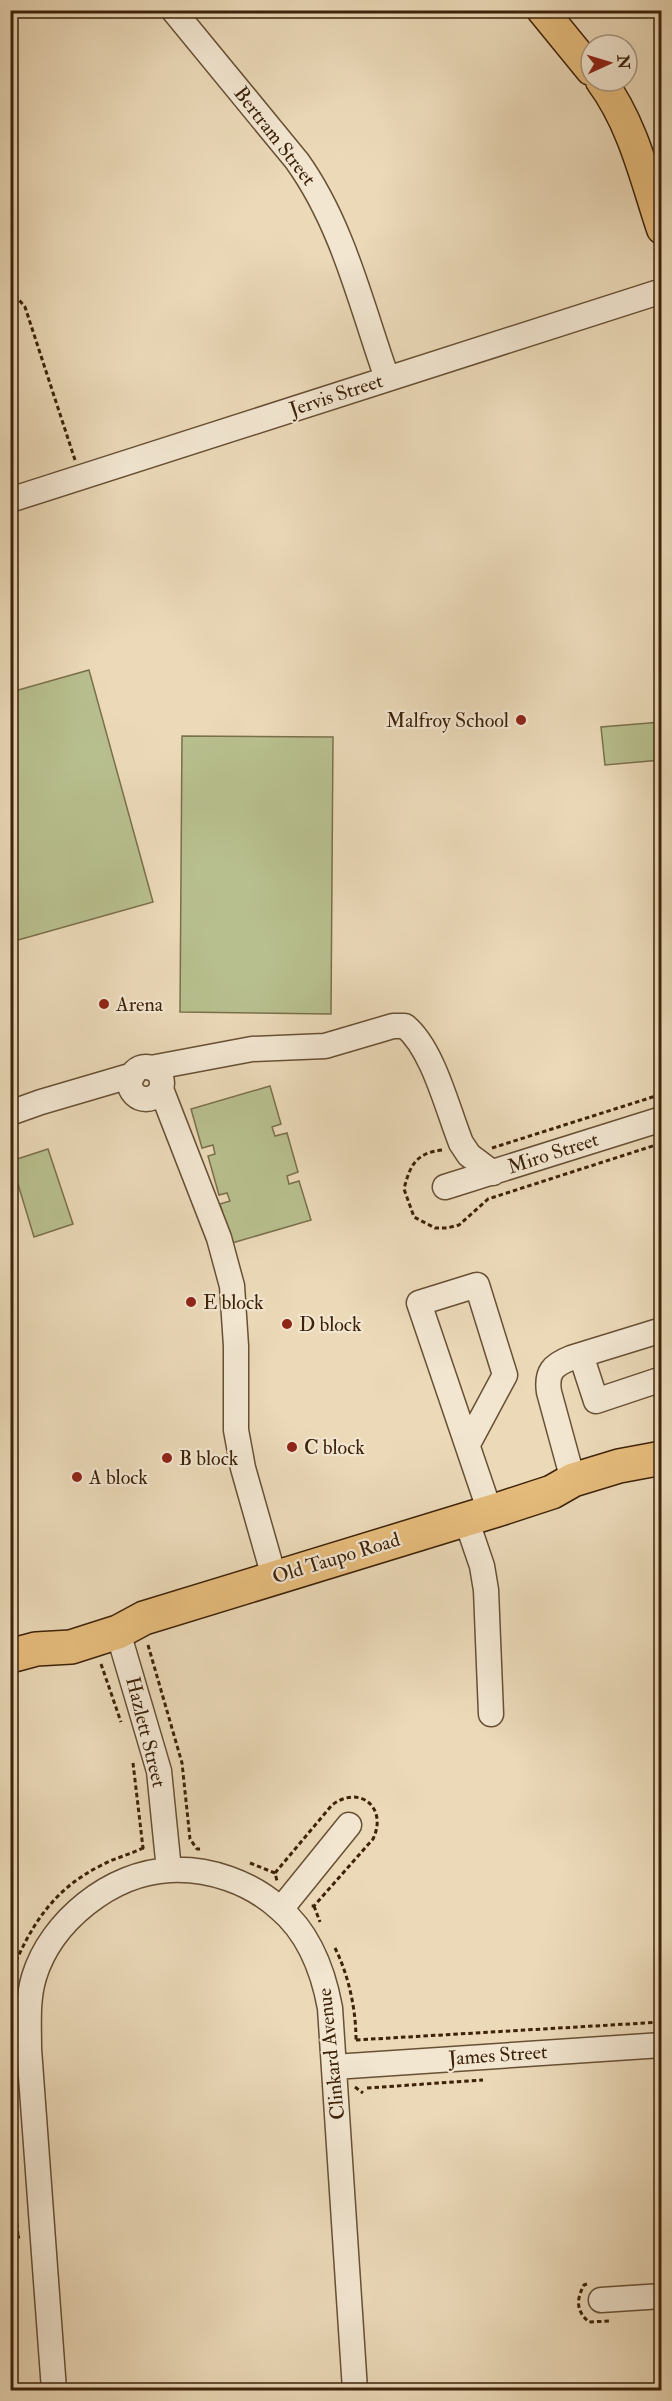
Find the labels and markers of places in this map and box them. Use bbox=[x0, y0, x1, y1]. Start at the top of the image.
place label: Malfroy School bbox=[386, 708, 509, 733]
marker: Malfroy School bbox=[514, 713, 528, 727]
place label: Arena bbox=[115, 992, 164, 1017]
marker: Arena bbox=[97, 997, 111, 1011]
place label: E block bbox=[203, 1290, 264, 1315]
marker: E block bbox=[184, 1295, 198, 1309]
place label: D block bbox=[299, 1312, 362, 1337]
marker: D block bbox=[280, 1317, 294, 1331]
place label: C block bbox=[304, 1435, 365, 1460]
marker: C block bbox=[285, 1440, 299, 1454]
place label: B block bbox=[179, 1446, 239, 1471]
marker: B block bbox=[160, 1451, 174, 1465]
place label: A block bbox=[88, 1465, 148, 1490]
marker: A block bbox=[70, 1470, 84, 1484]

